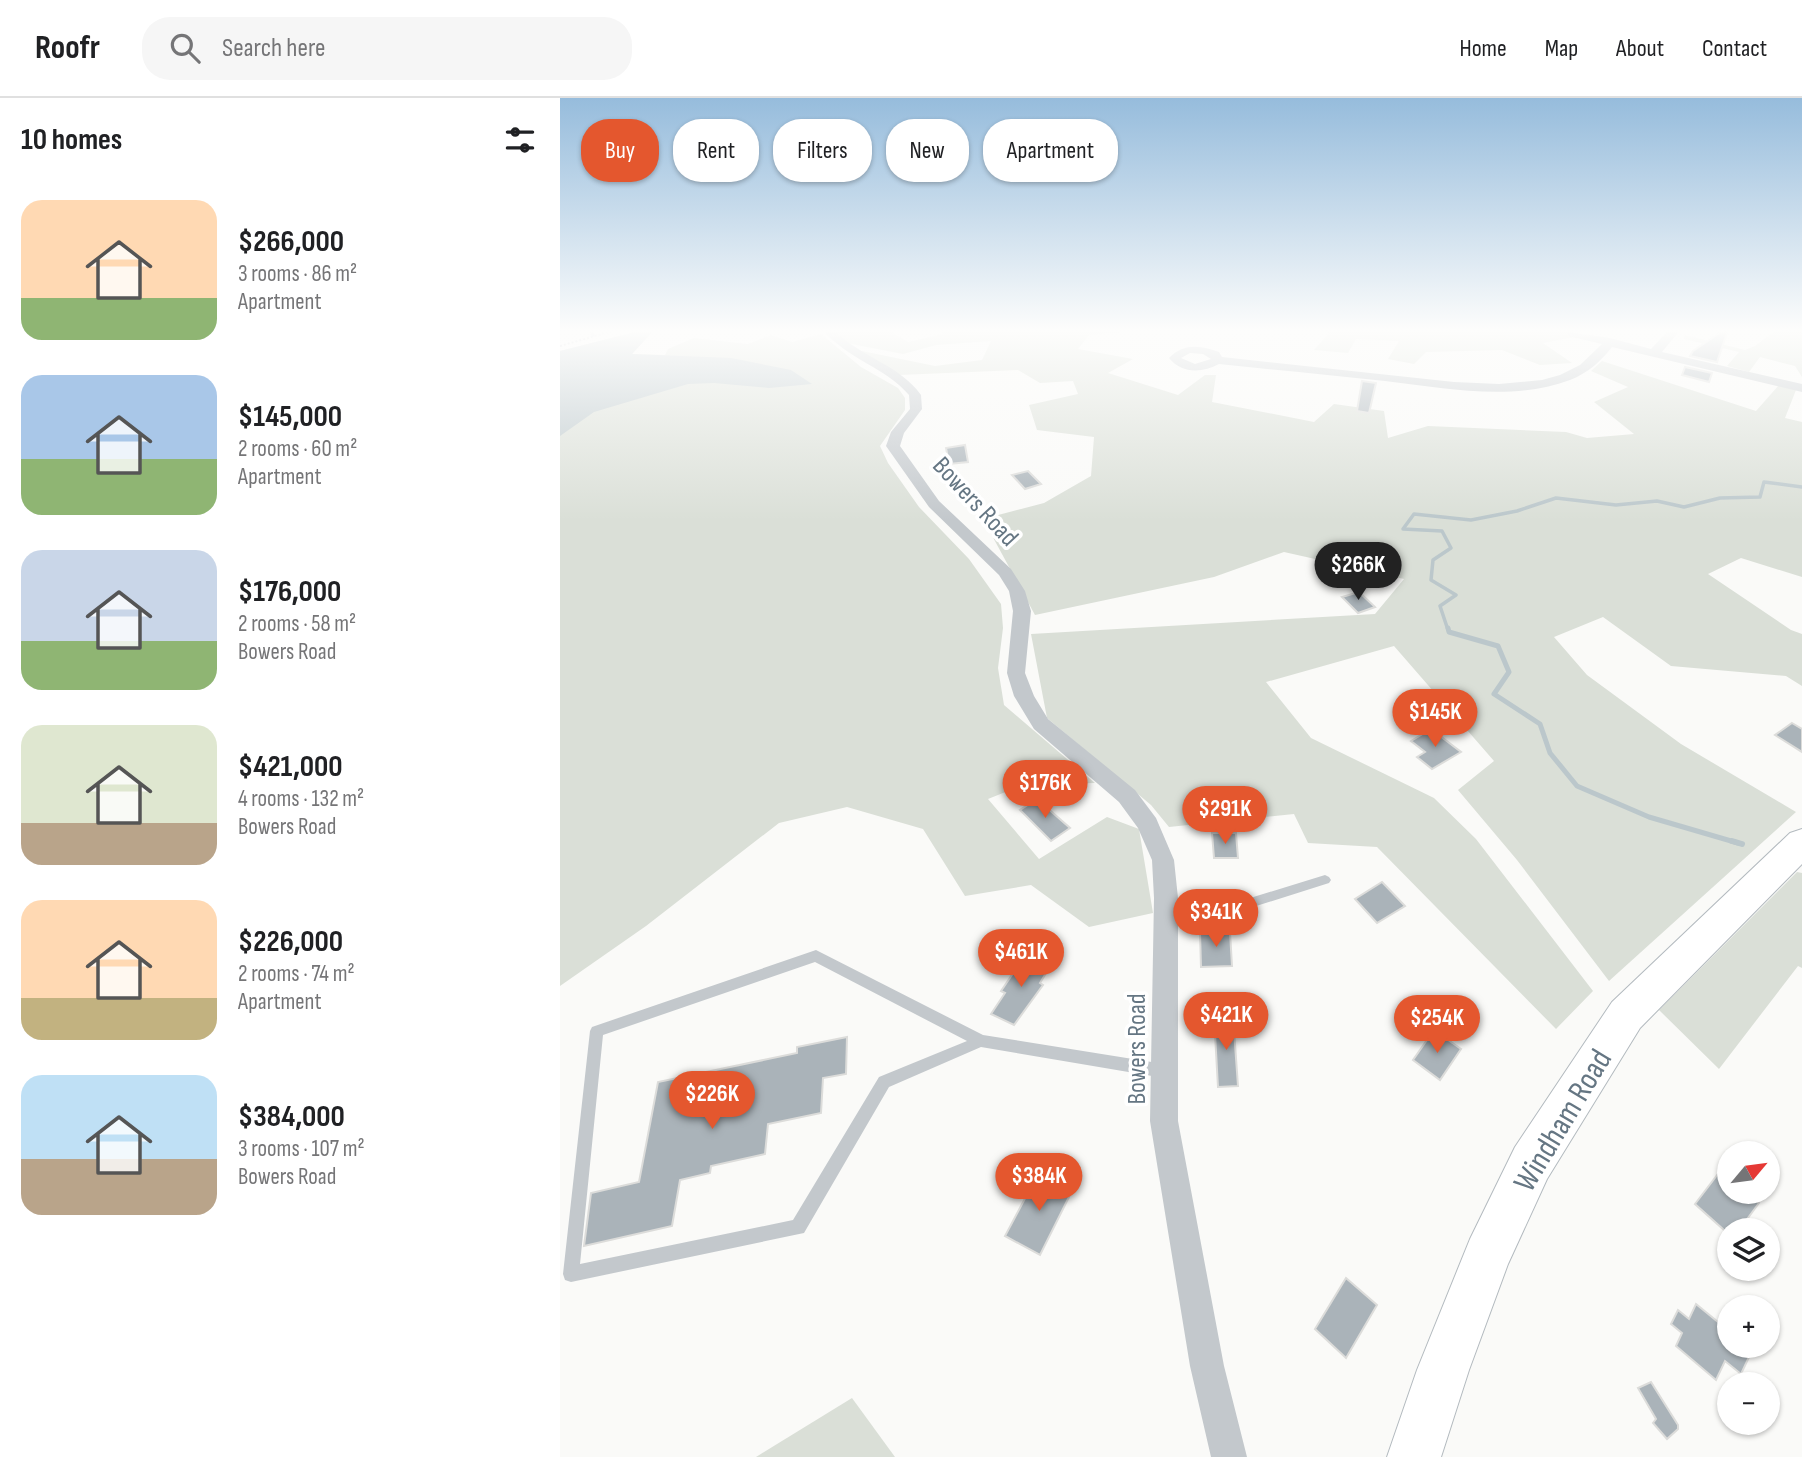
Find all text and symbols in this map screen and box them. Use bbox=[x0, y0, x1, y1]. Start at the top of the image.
search box bbox=[142, 17, 632, 80]
text: Roofr bbox=[35, 28, 100, 68]
icon: search bbox=[166, 29, 204, 67]
text: Search here bbox=[222, 33, 325, 64]
text: Home bbox=[1459, 34, 1507, 63]
text: Map bbox=[1545, 34, 1578, 63]
text: About bbox=[1616, 34, 1664, 63]
text: Contact bbox=[1702, 34, 1767, 63]
chip: Buy bbox=[581, 119, 659, 182]
chip: Rent bbox=[673, 119, 759, 182]
chip: Filters bbox=[773, 119, 872, 182]
chip: New bbox=[886, 119, 969, 182]
chip: Apartment bbox=[983, 119, 1118, 182]
icon: filters bbox=[501, 121, 539, 159]
text: 10 homes bbox=[21, 122, 122, 158]
text: $266,000 bbox=[238, 224, 344, 260]
icon: home bbox=[77, 228, 161, 312]
text: 3 rooms · 86 m² bbox=[238, 260, 357, 288]
text: Apartment bbox=[238, 288, 322, 316]
text: $145,000 bbox=[238, 399, 342, 435]
icon: home bbox=[77, 403, 161, 487]
text: 2 rooms · 60 m² bbox=[238, 435, 357, 463]
street label: Bowers Road bbox=[926, 451, 1024, 553]
text: Apartment bbox=[238, 463, 322, 491]
pin: $266K bbox=[1309, 542, 1407, 602]
text: $266K bbox=[1331, 551, 1385, 579]
text: $176,000 bbox=[238, 574, 341, 610]
icon: home bbox=[77, 578, 161, 662]
text: 2 rooms · 58 m² bbox=[238, 610, 356, 638]
text: Bowers Road bbox=[238, 638, 336, 666]
pin: $145K bbox=[1386, 690, 1484, 749]
text: $145K bbox=[1408, 698, 1462, 726]
text: $421,000 bbox=[238, 749, 343, 785]
icon: home bbox=[77, 753, 161, 837]
pin: $176K bbox=[996, 760, 1094, 820]
text: $176K bbox=[1019, 769, 1071, 797]
text: 4 rooms · 132 m² bbox=[238, 785, 364, 813]
pin: $291K bbox=[1176, 786, 1274, 846]
text: $291K bbox=[1198, 795, 1252, 823]
text: Bowers Road bbox=[238, 813, 336, 841]
pin: $341K bbox=[1167, 890, 1265, 949]
text: $341K bbox=[1189, 898, 1243, 926]
text: $226,000 bbox=[238, 924, 343, 960]
icon: home bbox=[77, 928, 161, 1012]
pin: $461K bbox=[972, 930, 1070, 989]
text: $461K bbox=[994, 938, 1048, 966]
text: 2 rooms · 74 m² bbox=[238, 960, 355, 988]
text: Apartment bbox=[238, 988, 322, 1016]
pin: $421K bbox=[1177, 992, 1275, 1052]
street label: Bowers Road bbox=[1122, 993, 1153, 1105]
pin: $254K bbox=[1388, 996, 1486, 1055]
text: $421K bbox=[1199, 1001, 1253, 1029]
text: $254K bbox=[1410, 1004, 1464, 1032]
street label: Windham Road bbox=[1506, 1043, 1621, 1199]
pin: $226K bbox=[663, 1072, 761, 1131]
text: $226K bbox=[685, 1080, 739, 1108]
text: $384,000 bbox=[238, 1099, 345, 1135]
icon: home bbox=[77, 1103, 161, 1187]
text: 3 rooms · 107 m² bbox=[238, 1135, 365, 1163]
north arrow bbox=[1717, 1141, 1780, 1204]
map controls bbox=[1717, 1141, 1780, 1435]
pin: $384K bbox=[990, 1154, 1088, 1213]
text: $384K bbox=[1011, 1162, 1067, 1190]
text: Bowers Road bbox=[238, 1163, 336, 1191]
button: layers bbox=[1717, 1218, 1780, 1281]
button: + bbox=[1717, 1295, 1780, 1358]
button: − bbox=[1717, 1372, 1780, 1435]

